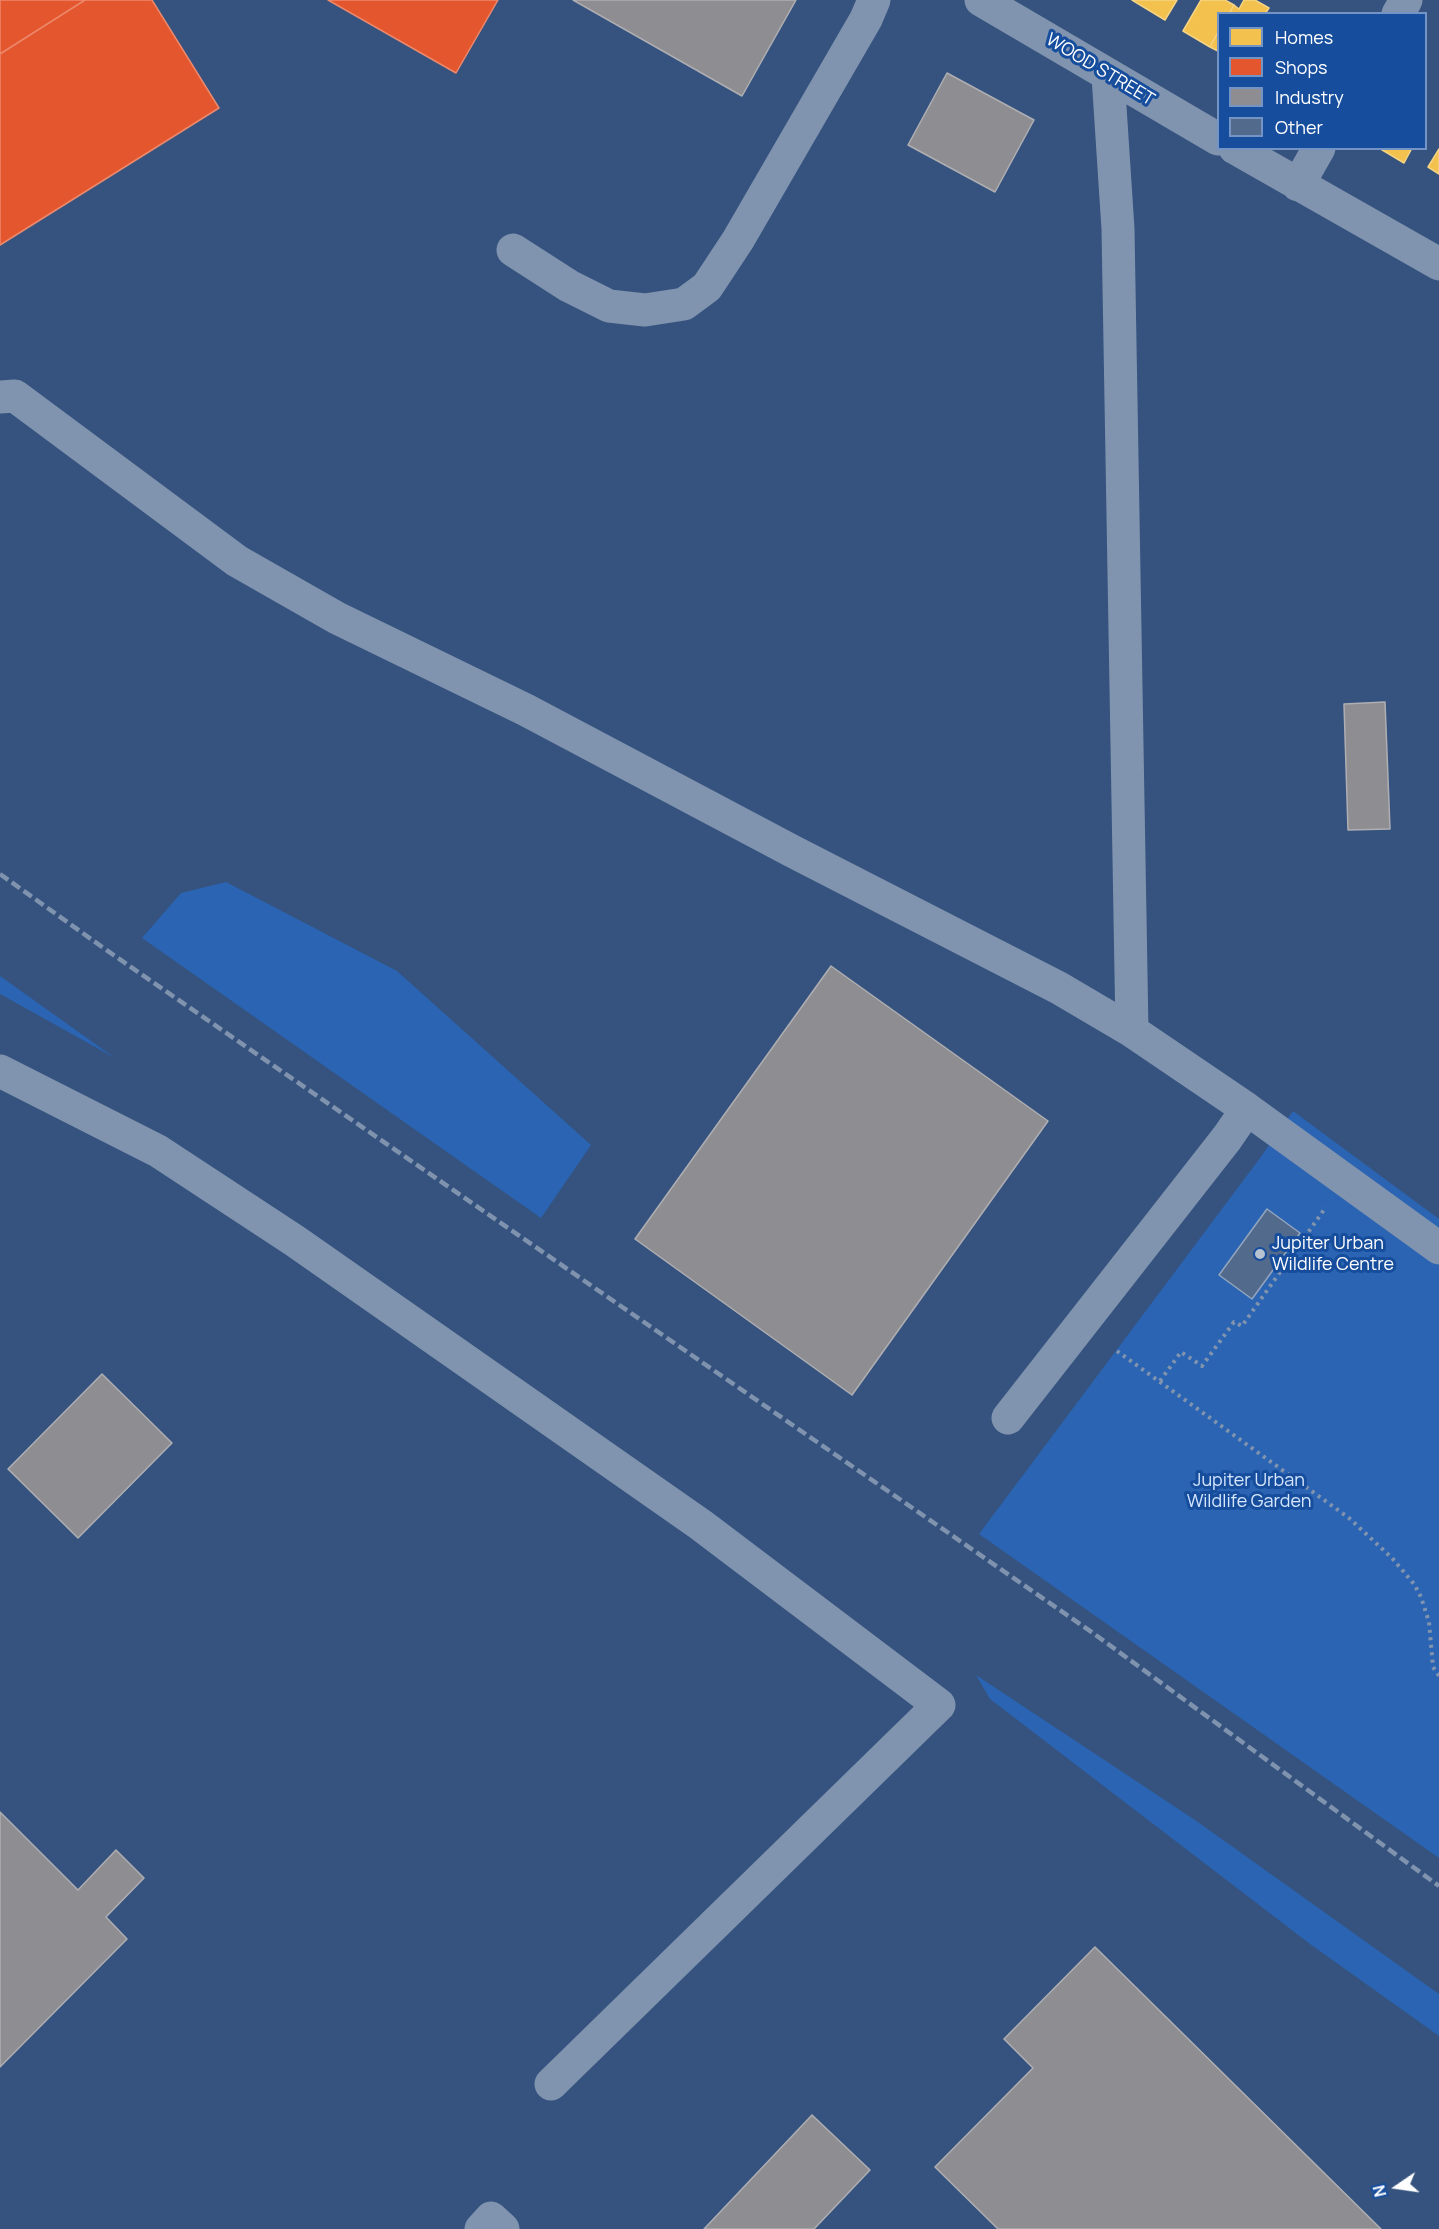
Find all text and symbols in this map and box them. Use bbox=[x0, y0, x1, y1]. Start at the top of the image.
legend bbox=[1217, 12, 1427, 150]
text: Homes bbox=[1275, 25, 1333, 49]
street label: WOOD STREET bbox=[1042, 29, 1158, 111]
text: Shops bbox=[1275, 55, 1327, 79]
text: Industry bbox=[1275, 85, 1344, 109]
text: Other bbox=[1275, 115, 1323, 139]
place label: Jupiter Urban Wildlife Centre bbox=[1272, 1233, 1394, 1276]
marker: Jupiter Urban Wildlife Centre bbox=[1253, 1247, 1267, 1261]
park label: Jupiter Urban Wildlife Garden bbox=[1187, 1470, 1311, 1512]
north arrow bbox=[1367, 2157, 1427, 2217]
text: N bbox=[1367, 2183, 1391, 2199]

